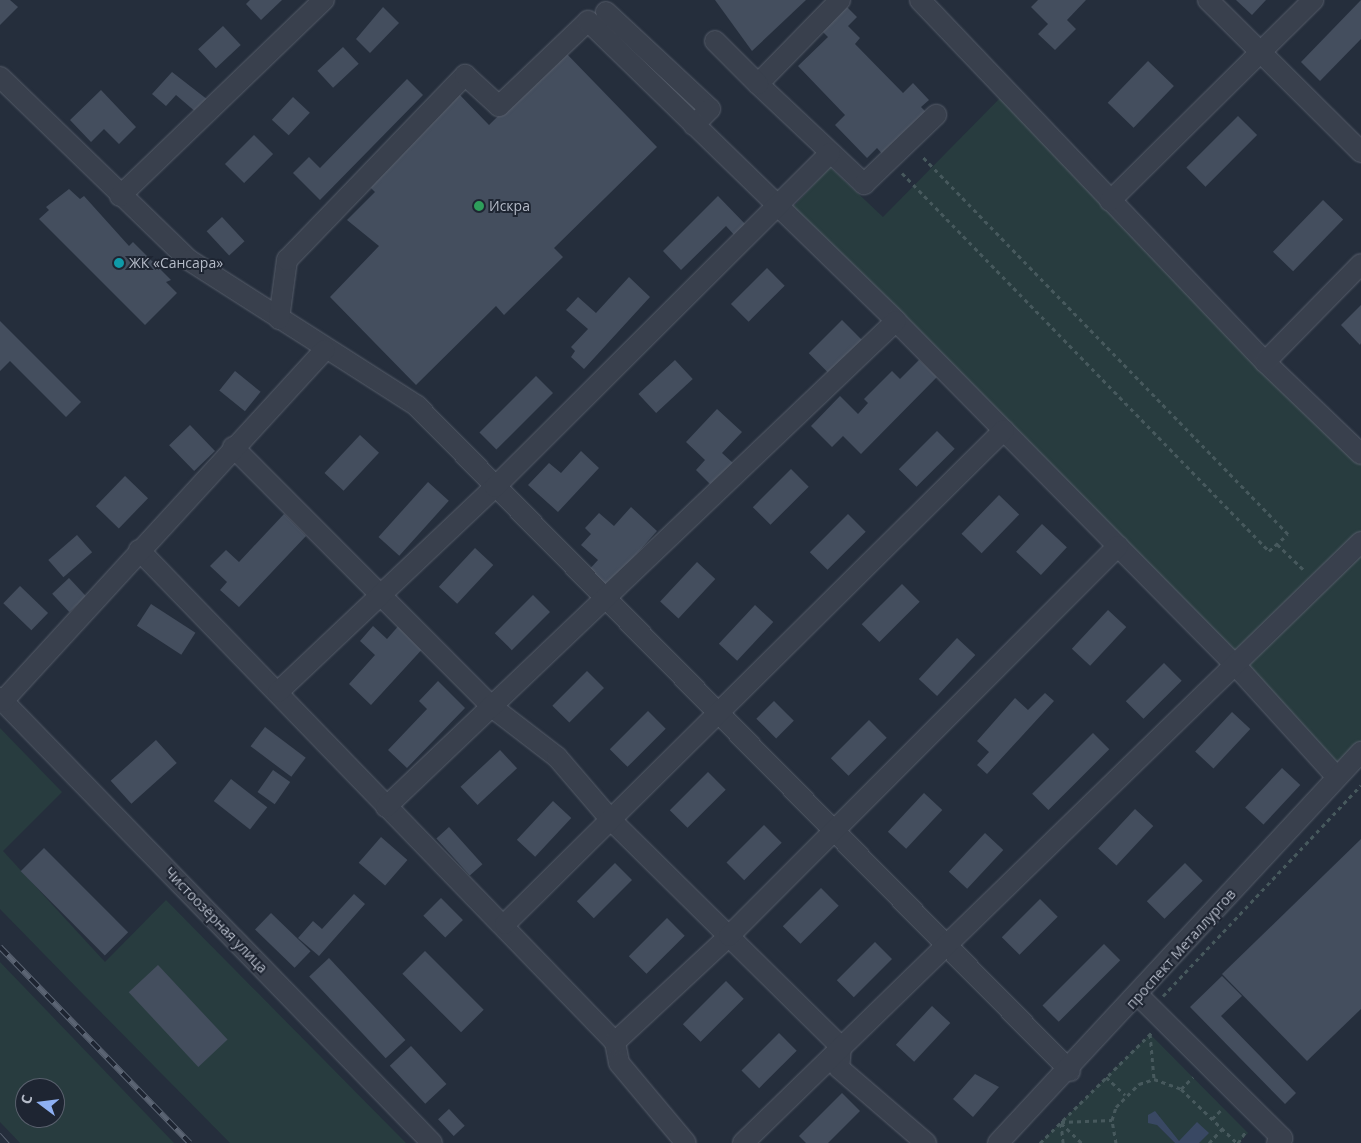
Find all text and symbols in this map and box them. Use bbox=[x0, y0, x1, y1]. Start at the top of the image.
place label: Искра bbox=[489, 198, 530, 214]
marker: Искра bbox=[473, 200, 485, 212]
place label: ЖК «Сансара» bbox=[129, 255, 223, 271]
marker: ЖК «Сансара» bbox=[113, 257, 125, 269]
street label: Чистоозёрная улица bbox=[161, 864, 271, 976]
street label: проспект Металлургов bbox=[1123, 886, 1239, 1012]
north arrow bbox=[15, 1078, 65, 1128]
text: С bbox=[16, 1092, 36, 1106]

